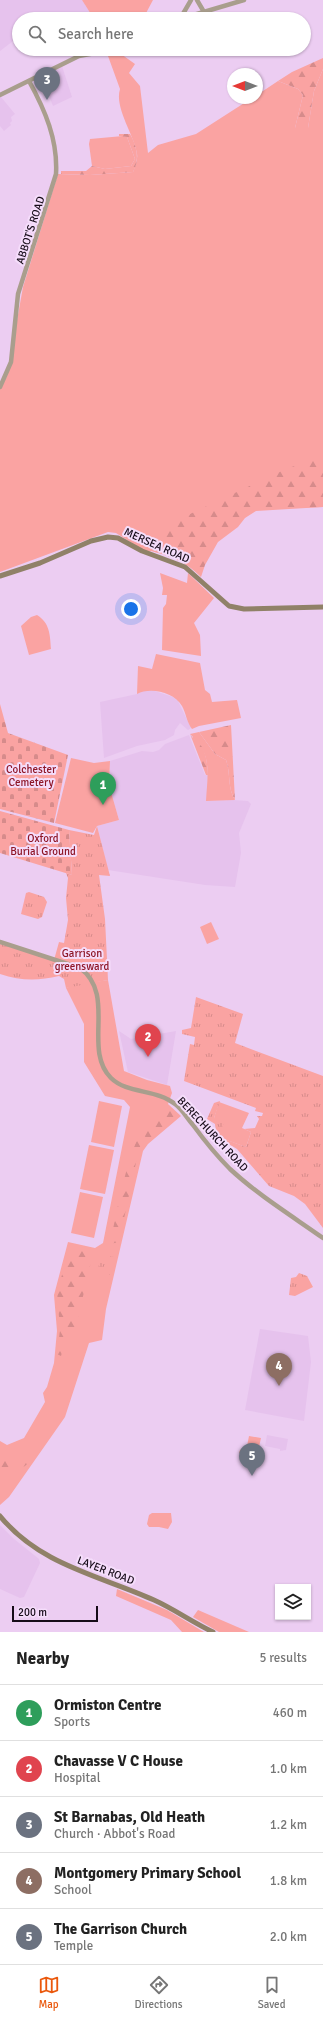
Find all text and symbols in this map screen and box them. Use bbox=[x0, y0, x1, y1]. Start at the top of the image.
search box bbox=[12, 12, 311, 56]
icon: search bbox=[26, 23, 48, 45]
text: Search here bbox=[58, 25, 134, 43]
pin: 3 bbox=[34, 67, 60, 100]
north arrow bbox=[227, 68, 263, 104]
street label: ABBOT'S ROAD bbox=[13, 195, 48, 266]
street label: MERSEA ROAD bbox=[122, 525, 192, 566]
your location bbox=[121, 599, 141, 619]
park label: Colchester Cemetery bbox=[6, 763, 56, 789]
pin: 1 bbox=[90, 772, 116, 805]
park label: Oxford Burial Ground bbox=[10, 832, 76, 858]
park label: Garrison greensward bbox=[55, 947, 109, 973]
pin: 2 bbox=[135, 1024, 161, 1057]
street label: BERECHURCH ROAD bbox=[175, 1094, 251, 1174]
pin: 4 bbox=[266, 1353, 292, 1386]
pin: 5 bbox=[239, 1443, 265, 1476]
street label: LAYER ROAD bbox=[75, 1554, 136, 1587]
map controls bbox=[275, 1584, 311, 1620]
button: layers bbox=[275, 1584, 311, 1620]
scale bar bbox=[12, 1604, 98, 1623]
text: 200 m bbox=[18, 1606, 47, 1619]
text: Nearby bbox=[16, 1648, 69, 1669]
text: 5 results bbox=[259, 1650, 307, 1666]
text: Ormiston Centre bbox=[54, 1696, 162, 1714]
text: 1 bbox=[25, 1705, 33, 1721]
text: 460 m bbox=[273, 1705, 307, 1721]
text: Sports bbox=[54, 1714, 90, 1730]
text: Chavasse V C House bbox=[54, 1752, 183, 1770]
text: 2 bbox=[25, 1761, 33, 1777]
text: 1.0 km bbox=[270, 1761, 307, 1777]
text: Hospital bbox=[54, 1770, 101, 1786]
text: St Barnabas, Old Heath bbox=[54, 1808, 205, 1826]
text: 3 bbox=[25, 1817, 33, 1833]
text: 1.2 km bbox=[270, 1817, 307, 1833]
text: Church · Abbot's Road bbox=[54, 1826, 175, 1842]
text: Montgomery Primary School bbox=[54, 1864, 241, 1882]
text: 4 bbox=[25, 1873, 33, 1889]
text: 1.8 km bbox=[270, 1873, 307, 1889]
text: School bbox=[54, 1882, 92, 1898]
text: The Garrison Church bbox=[54, 1920, 187, 1938]
text: 5 bbox=[25, 1929, 33, 1945]
text: 2.0 km bbox=[270, 1929, 307, 1945]
text: Temple bbox=[54, 1938, 93, 1954]
tab: Map bbox=[38, 1974, 60, 2011]
tab: Directions bbox=[135, 1974, 183, 2011]
tab: Saved bbox=[258, 1974, 285, 2011]

